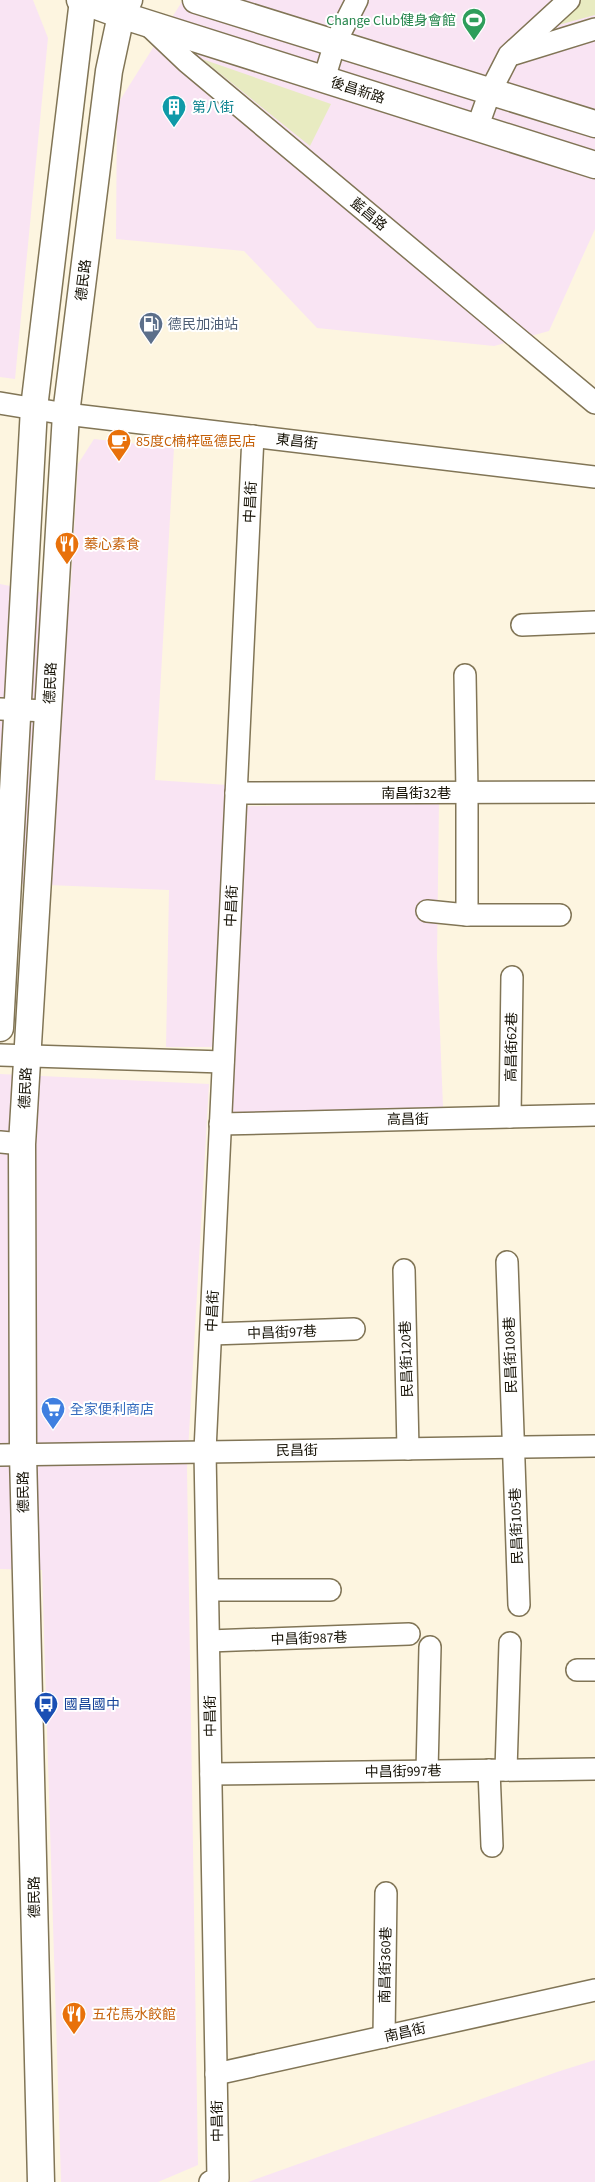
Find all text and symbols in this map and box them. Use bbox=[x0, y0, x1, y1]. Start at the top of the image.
sports icon: Change Club健身會館 bbox=[461, 7, 487, 41]
place label: Change Club健身會館 bbox=[326, 11, 456, 31]
street label: 後昌新路 bbox=[328, 73, 387, 109]
building icon: 第八街 bbox=[161, 94, 187, 128]
place label: 第八街 bbox=[192, 98, 234, 118]
street label: 藍昌路 bbox=[346, 194, 391, 236]
street label: 德民路 bbox=[72, 258, 96, 302]
fuel station icon: 德民加油站 bbox=[138, 311, 164, 345]
place label: 德民加油站 bbox=[168, 315, 238, 335]
cafe icon: 85度C楠梓區德民店 bbox=[106, 428, 132, 462]
street label: 東昌街 bbox=[275, 430, 319, 454]
place label: 85度C楠梓區德民店 bbox=[136, 432, 256, 452]
street label: 中昌街 bbox=[240, 481, 262, 524]
restaurant icon: 蓁心素食 bbox=[54, 531, 80, 565]
place label: 蓁心素食 bbox=[84, 535, 140, 555]
street label: 德民路 bbox=[40, 662, 62, 705]
street label: 南昌街32巷 bbox=[381, 784, 451, 804]
street label: 中昌街 bbox=[221, 885, 243, 928]
street label: 高昌街62巷 bbox=[501, 1012, 523, 1082]
street label: 德民路 bbox=[15, 1067, 37, 1110]
street label: 高昌街 bbox=[387, 1110, 429, 1130]
street label: 中昌街 bbox=[202, 1290, 224, 1333]
street label: 民昌街108巷 bbox=[500, 1316, 522, 1394]
street label: 民昌街120巷 bbox=[396, 1320, 418, 1398]
street label: 中昌街97巷 bbox=[247, 1322, 317, 1344]
supermarket icon: 全家便利商店 bbox=[40, 1396, 66, 1430]
place label: 全家便利商店 bbox=[70, 1400, 154, 1420]
street label: 民昌街 bbox=[276, 1441, 318, 1461]
street label: 德民路 bbox=[14, 1471, 34, 1513]
street label: 民昌街105巷 bbox=[506, 1487, 528, 1565]
street label: 中昌街987巷 bbox=[270, 1628, 348, 1650]
bus stop icon: 國昌國中 bbox=[33, 1691, 59, 1725]
place label: 國昌國中 bbox=[64, 1695, 120, 1715]
street label: 中昌街 bbox=[201, 1695, 221, 1737]
street label: 中昌街997巷 bbox=[364, 1761, 442, 1783]
street label: 德民路 bbox=[25, 1876, 45, 1918]
street label: 南昌街360巷 bbox=[375, 1926, 397, 2004]
restaurant icon: 五花馬水餃館 bbox=[61, 2001, 87, 2035]
place label: 五花馬水餃館 bbox=[92, 2005, 176, 2025]
street label: 南昌街 bbox=[383, 2019, 428, 2047]
street label: 中昌街 bbox=[208, 2100, 228, 2142]

